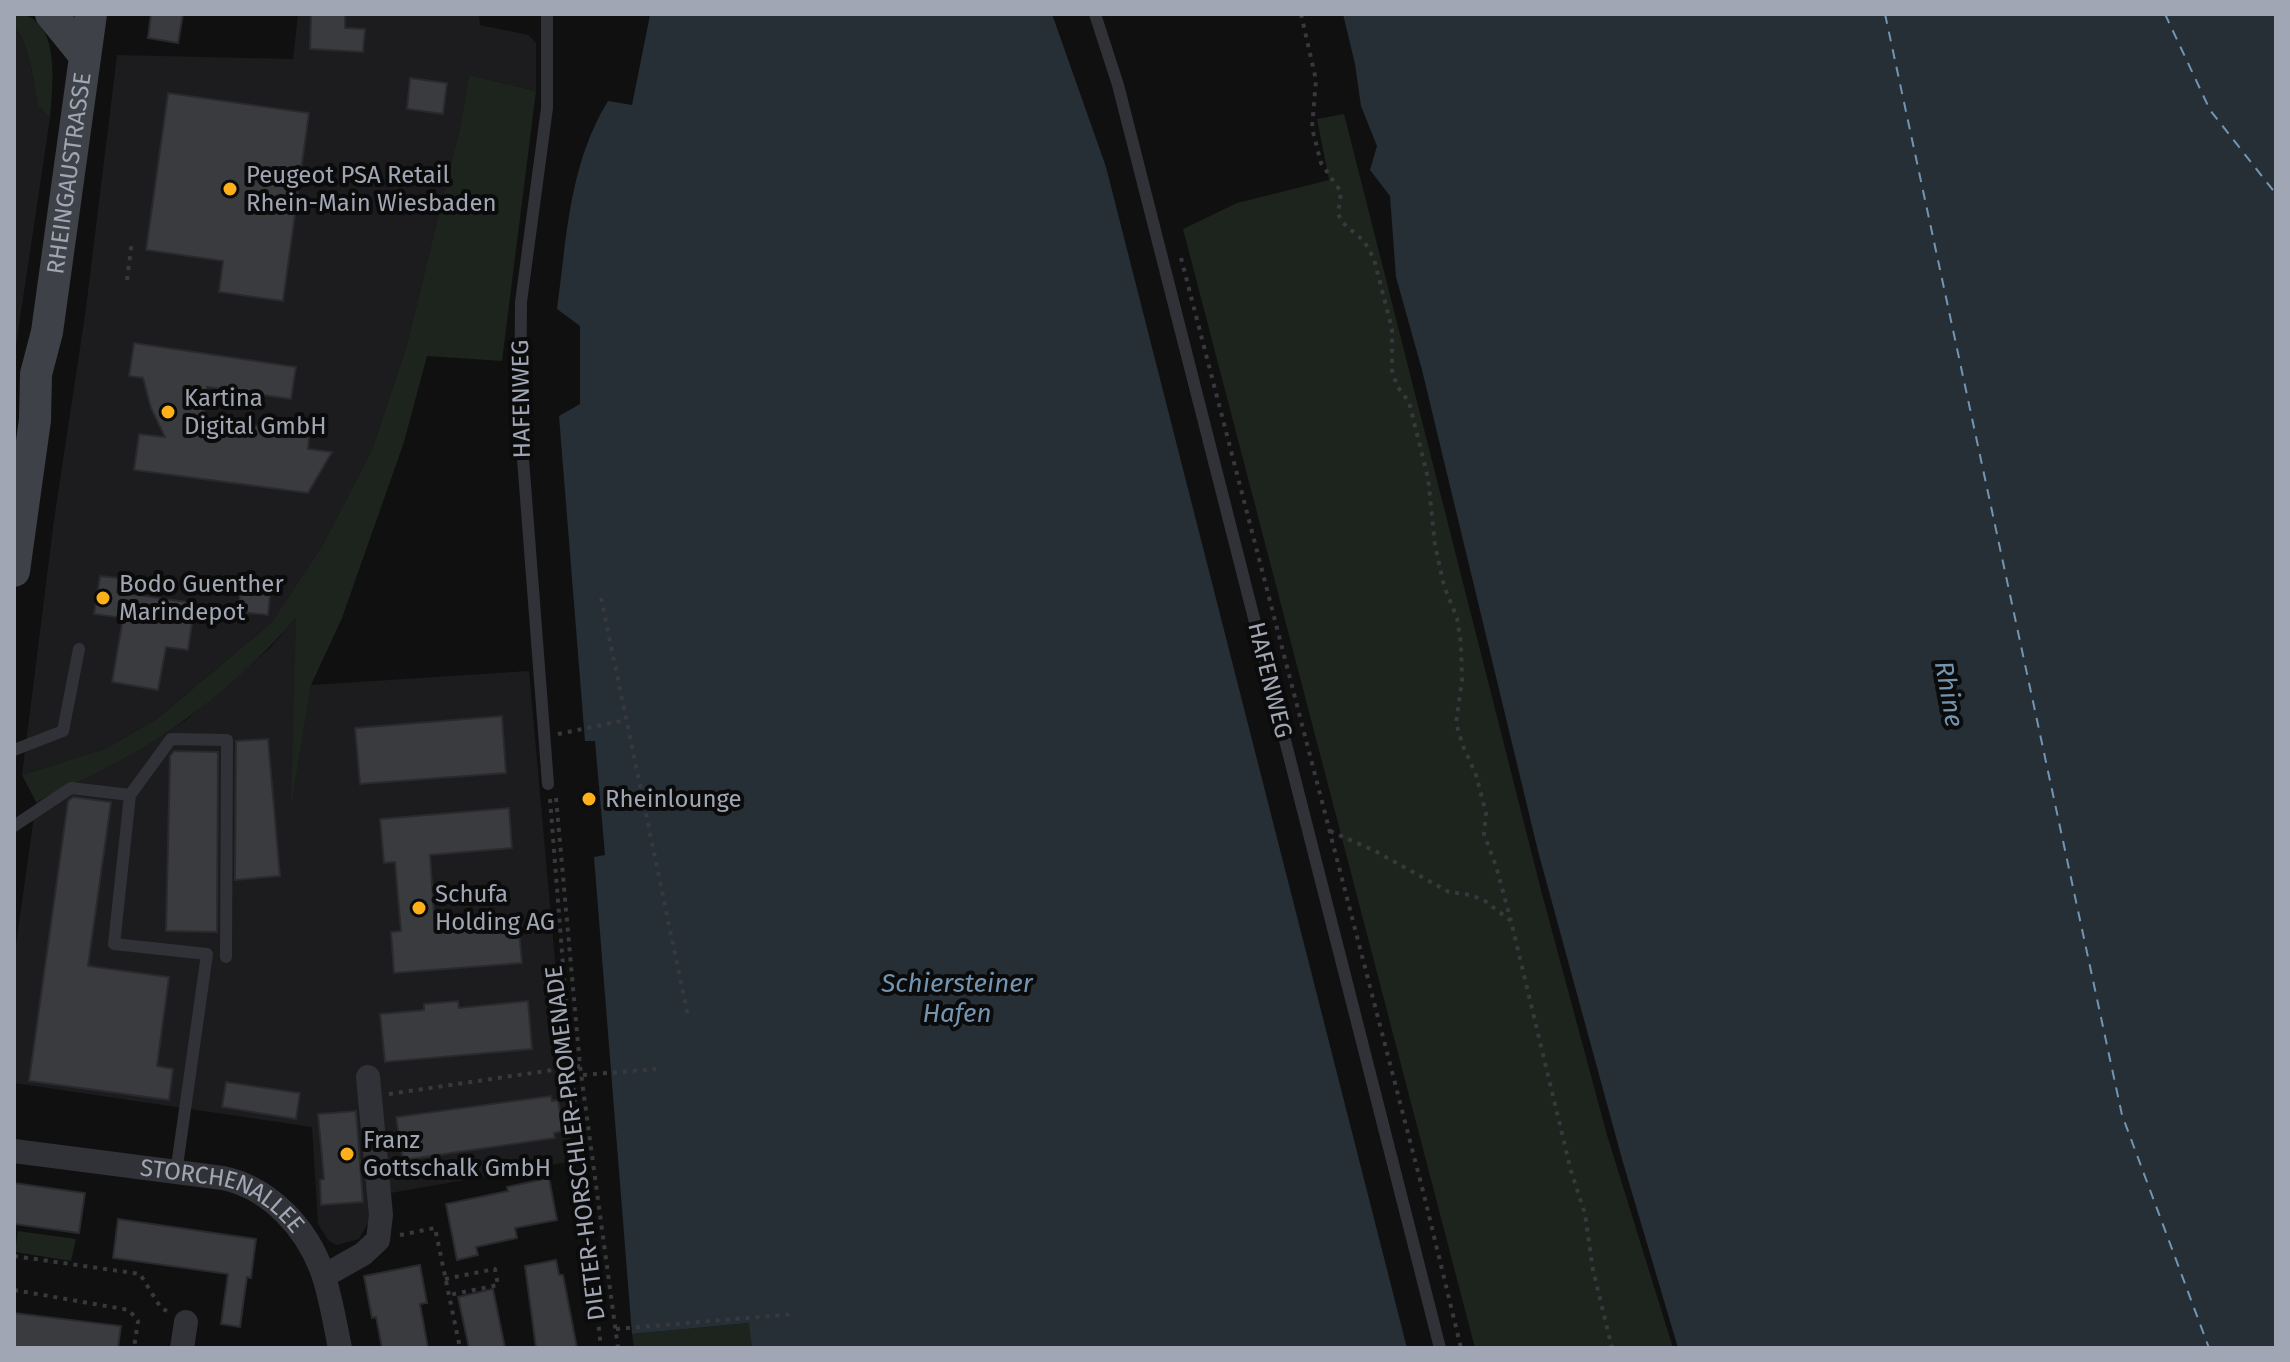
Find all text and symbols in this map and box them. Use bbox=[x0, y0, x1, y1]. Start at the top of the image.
street label: RHEINGAUSTRASSE bbox=[41, 71, 97, 276]
place label: Peugeot PSA Retail Rhein-Main Wiesbaden bbox=[246, 161, 497, 217]
marker: Peugeot PSA Retail Rhein-Main Wiesbaden bbox=[221, 180, 239, 198]
street label: HAFENWEG bbox=[506, 339, 536, 459]
place label: Kartina Digital GmbH bbox=[184, 384, 326, 440]
marker: Kartina Digital GmbH bbox=[159, 403, 177, 421]
place label: Bodo Guenther Marindepot bbox=[119, 570, 284, 626]
marker: Bodo Guenther Marindepot bbox=[94, 589, 112, 607]
street label: HAFENWEG bbox=[1242, 619, 1298, 741]
water label: Rhine bbox=[1928, 659, 1970, 729]
place label: Rheinlounge bbox=[605, 785, 742, 813]
marker: Rheinlounge bbox=[580, 790, 598, 808]
place label: Schufa Holding AG bbox=[435, 880, 555, 936]
marker: Schufa Holding AG bbox=[410, 899, 428, 917]
street label: DIETER-HORSCHLER-PROMENADE bbox=[539, 964, 611, 1322]
water label: Schiersteiner Hafen bbox=[880, 968, 1034, 1029]
place label: Franz Gottschalk GmbH bbox=[363, 1126, 551, 1182]
marker: Franz Gottschalk GmbH bbox=[338, 1145, 356, 1163]
street label: STORCHENALLEE bbox=[138, 1153, 310, 1238]

